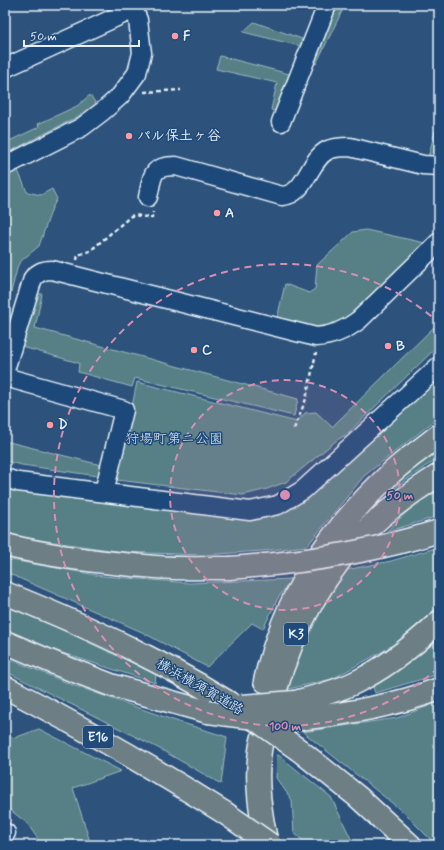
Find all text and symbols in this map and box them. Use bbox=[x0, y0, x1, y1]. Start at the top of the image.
scale bar bbox=[24, 22, 139, 48]
place label: F bbox=[183, 27, 191, 45]
text: 50 m bbox=[30, 29, 57, 45]
marker: F bbox=[170, 31, 180, 41]
place label: パル保土ヶ谷 bbox=[137, 127, 221, 145]
marker: パル保土ヶ谷 bbox=[124, 131, 134, 141]
place label: A bbox=[225, 204, 234, 222]
marker: A bbox=[212, 208, 222, 218]
place label: B bbox=[396, 337, 405, 355]
place label: C bbox=[202, 341, 212, 359]
marker: B bbox=[383, 341, 393, 351]
marker: C bbox=[189, 345, 199, 355]
place label: D bbox=[58, 416, 68, 434]
marker: D bbox=[45, 420, 55, 430]
park label: 狩場町第ニ公園 bbox=[125, 430, 223, 448]
centre of rings bbox=[278, 488, 292, 502]
text: 50 m bbox=[387, 488, 414, 504]
road number: K3 bbox=[284, 623, 308, 645]
street label: 横浜横須賀道路 bbox=[153, 655, 247, 719]
text: 100 m bbox=[269, 719, 302, 735]
road number: E16 bbox=[83, 726, 113, 748]

